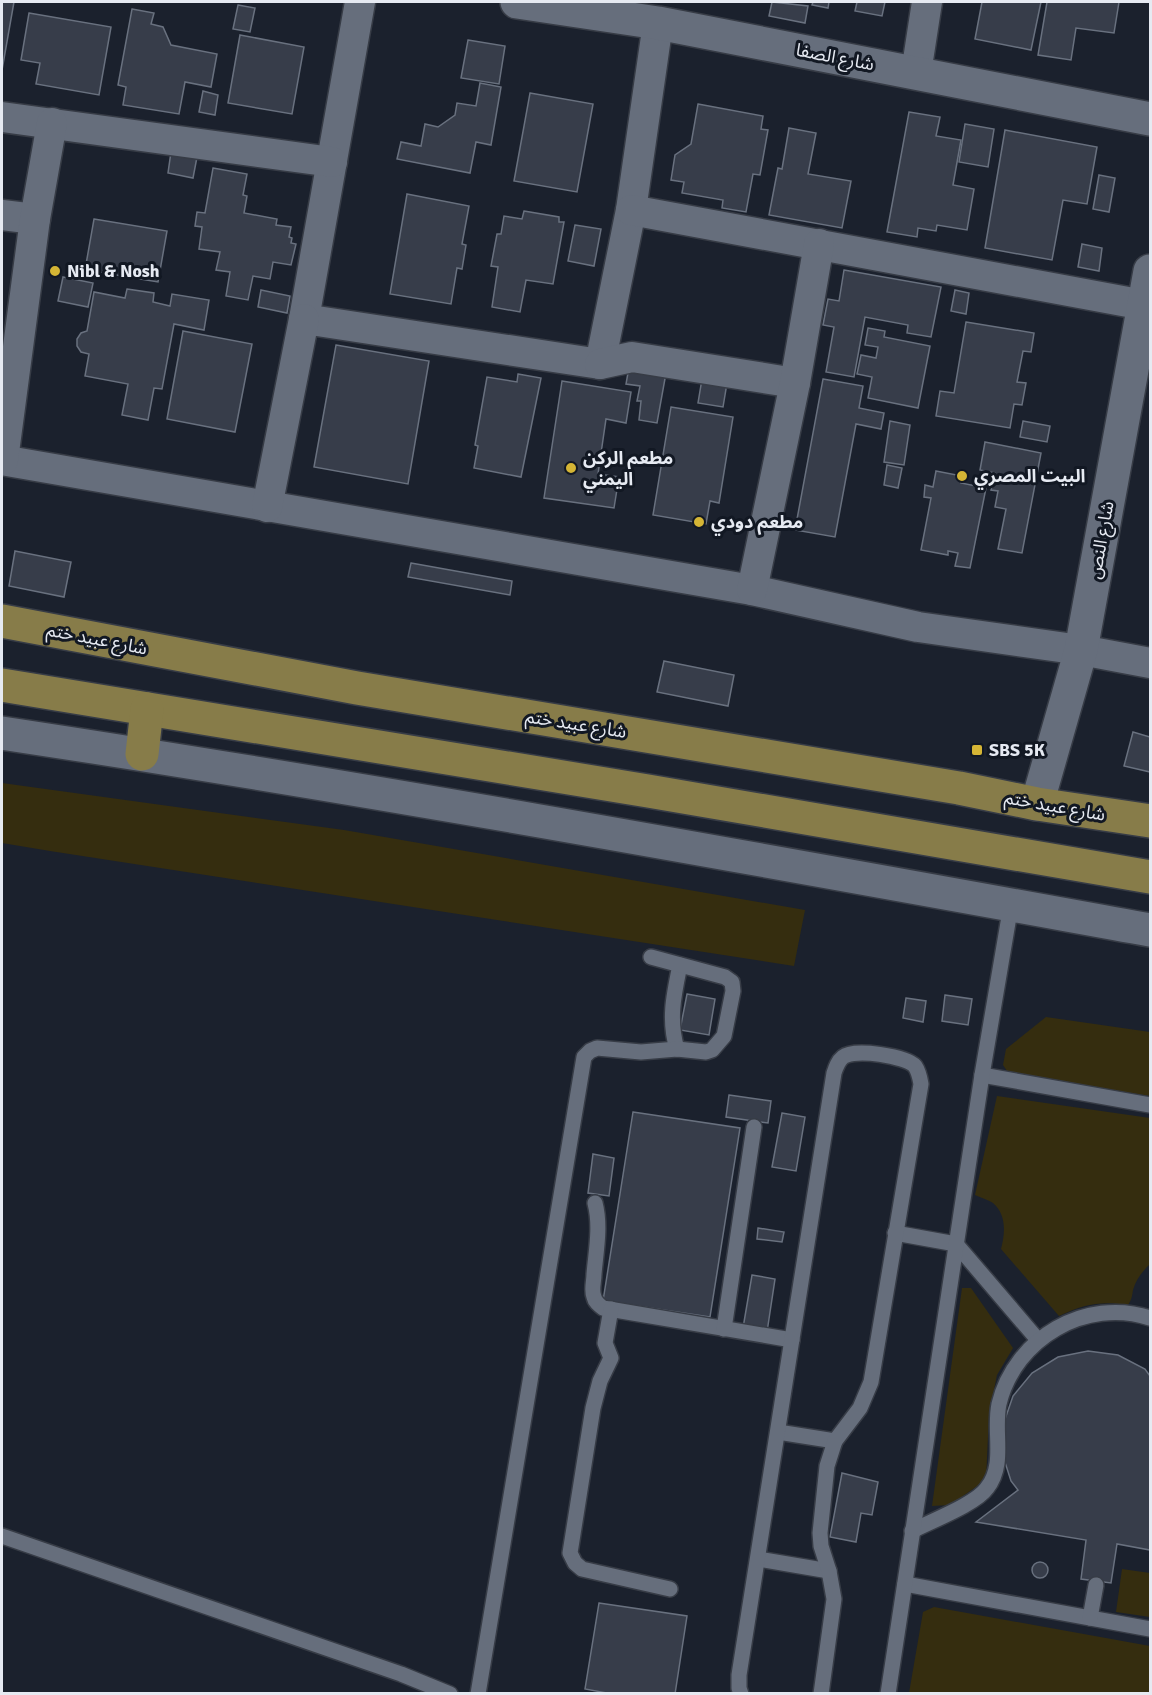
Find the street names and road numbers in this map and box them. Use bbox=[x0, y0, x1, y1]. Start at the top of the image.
street label: شارع الصفا bbox=[793, 39, 876, 78]
street label: شارع النص bbox=[1083, 499, 1122, 581]
street label: شارع عبيد ختم bbox=[44, 618, 149, 662]
street label: شارع عبيد ختم bbox=[523, 705, 628, 746]
street label: شارع عبيد ختم bbox=[1002, 786, 1107, 829]

